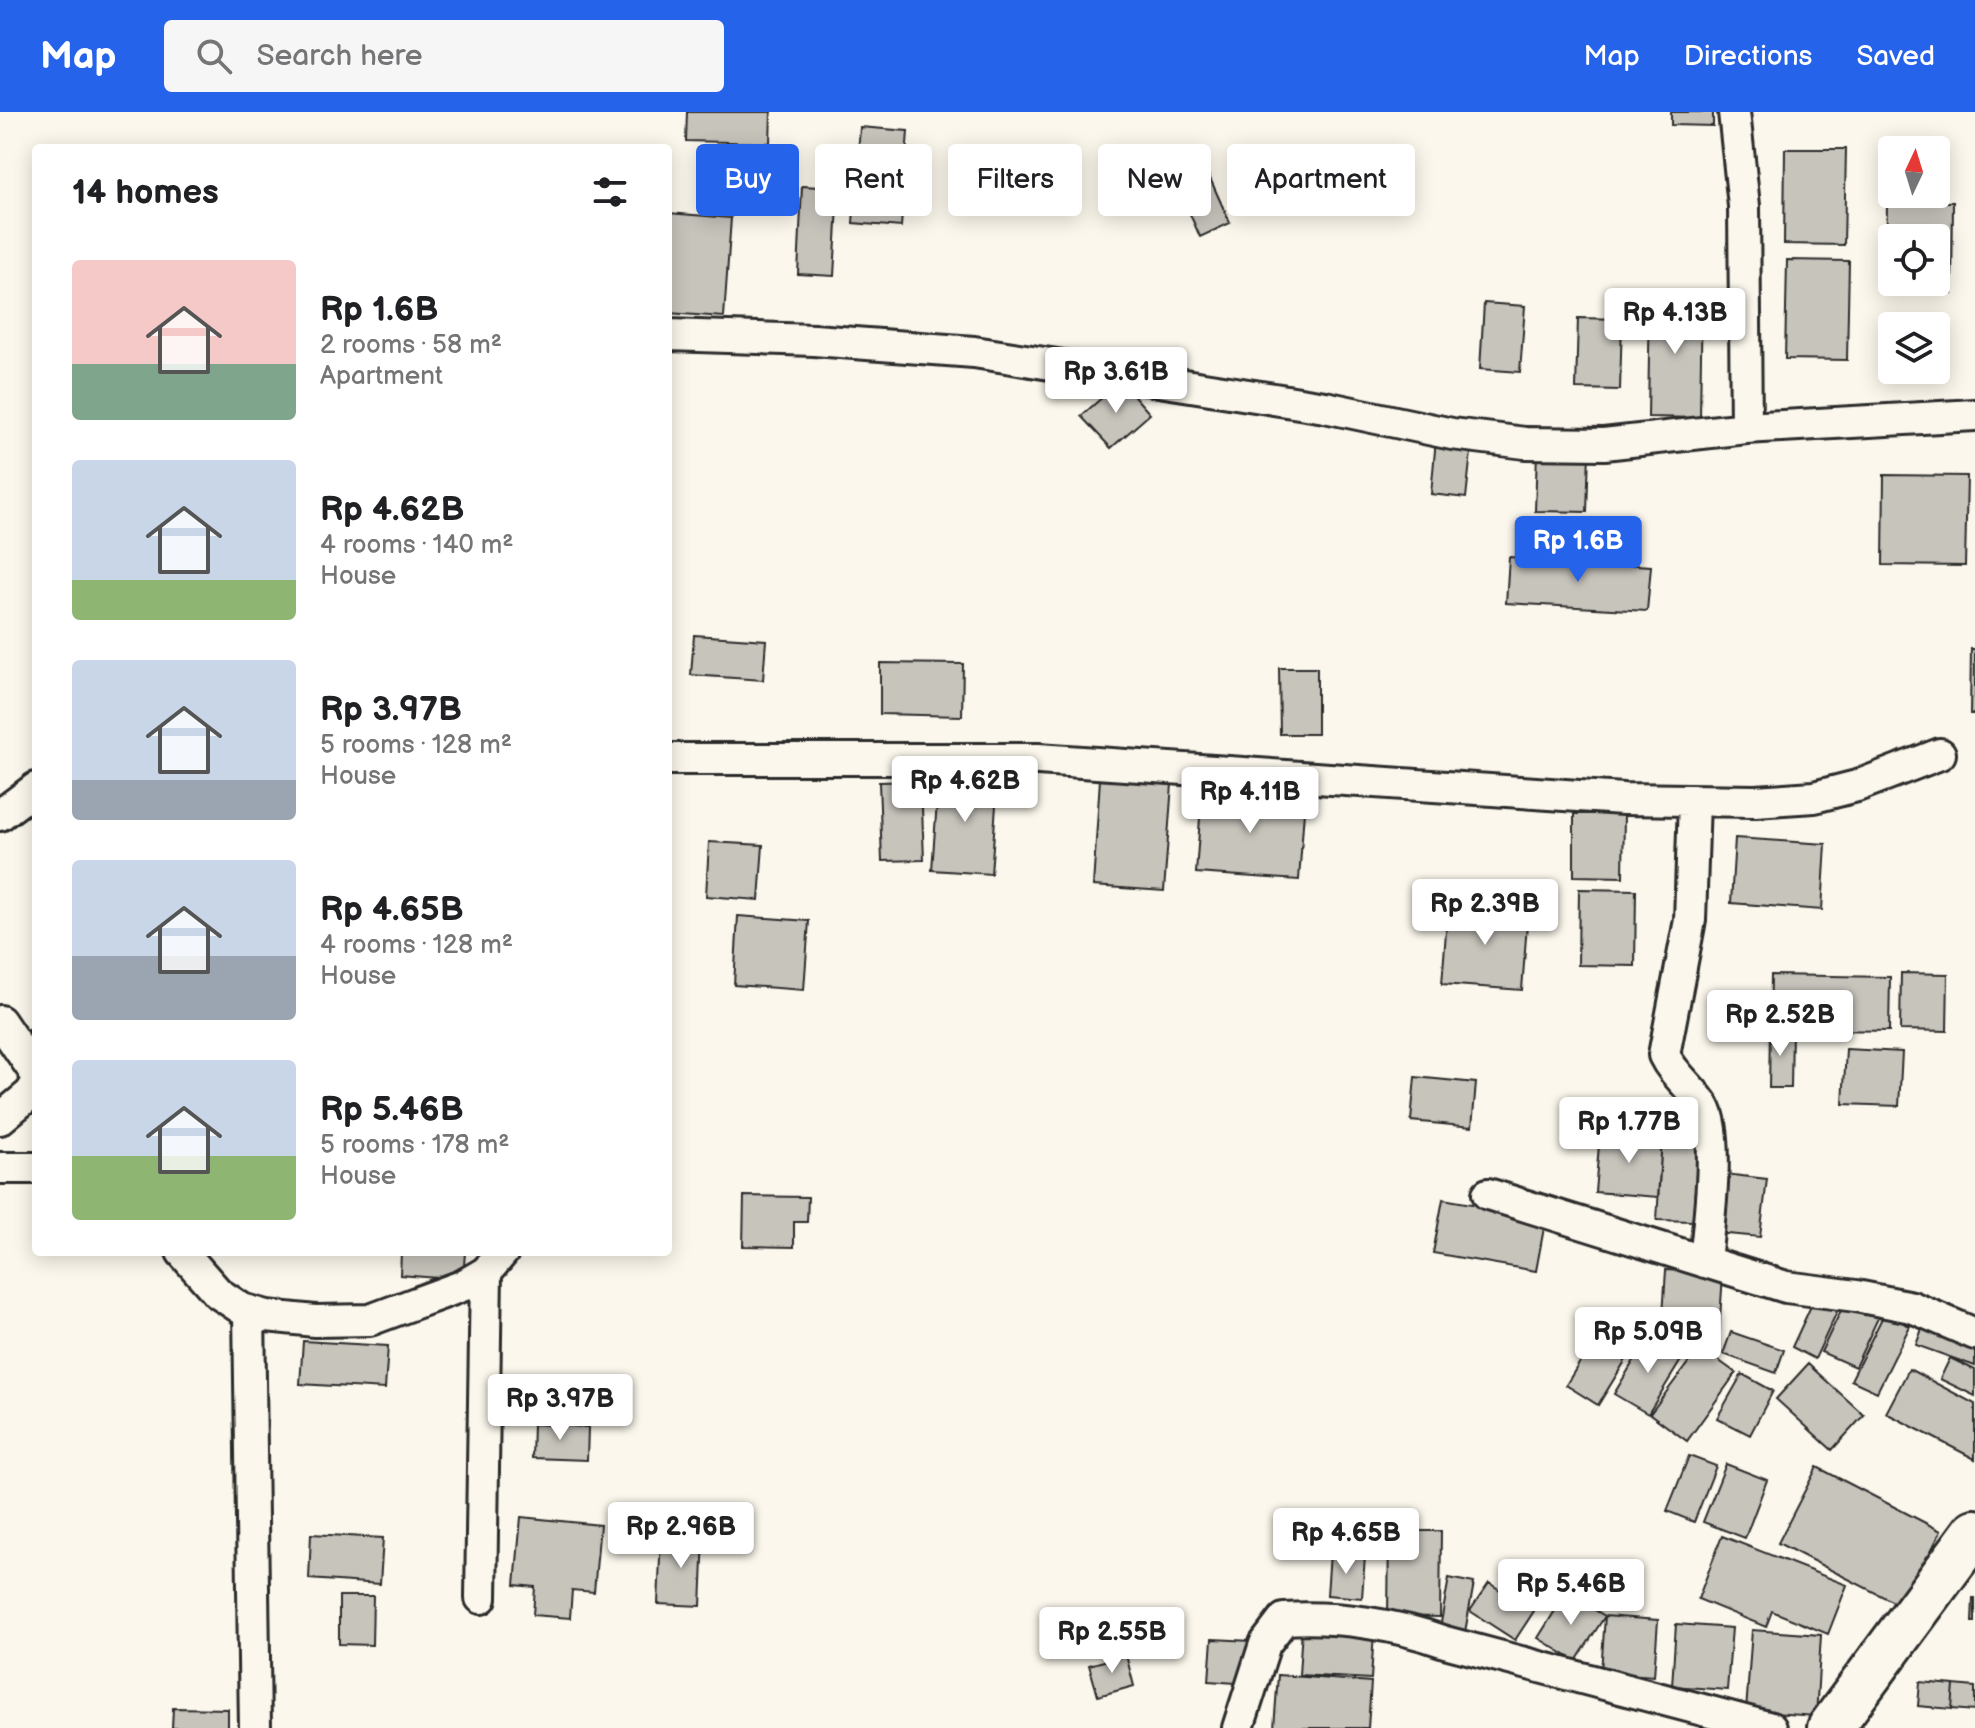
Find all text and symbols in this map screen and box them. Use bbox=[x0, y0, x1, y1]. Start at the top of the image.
search box bbox=[164, 20, 724, 92]
text: Map bbox=[40, 34, 116, 79]
icon: search bbox=[192, 34, 236, 78]
text: Search here bbox=[256, 38, 423, 74]
text: Map bbox=[1583, 40, 1640, 73]
text: Directions bbox=[1684, 40, 1812, 73]
text: Saved bbox=[1856, 40, 1935, 73]
north arrow bbox=[1878, 136, 1950, 208]
map controls bbox=[1878, 136, 1950, 384]
chip: Buy bbox=[696, 144, 799, 216]
chip: Rent bbox=[815, 144, 932, 216]
chip: Filters bbox=[948, 144, 1082, 216]
chip: New bbox=[1098, 144, 1211, 216]
chip: Apartment bbox=[1227, 144, 1415, 216]
icon: filters bbox=[588, 170, 632, 214]
text: 14 homes bbox=[72, 172, 219, 213]
button: locate bbox=[1878, 224, 1950, 296]
pin: Rp 4.13B bbox=[1592, 288, 1758, 356]
text: Rp 1.6B bbox=[320, 289, 438, 330]
icon: home bbox=[136, 292, 232, 388]
text: Rp 4.13B bbox=[1622, 298, 1728, 329]
button: layers bbox=[1878, 312, 1950, 384]
text: 2 rooms · 58 m² bbox=[320, 330, 502, 361]
pin: Rp 3.61B bbox=[1033, 347, 1199, 415]
text: Rp 3.61B bbox=[1063, 357, 1169, 388]
text: Apartment bbox=[320, 361, 443, 392]
text: Rp 4.62B bbox=[320, 489, 464, 530]
icon: home bbox=[136, 492, 232, 588]
pin: Rp 1.6B bbox=[1504, 516, 1652, 584]
text: Rp 1.6B bbox=[1533, 526, 1623, 557]
text: 4 rooms · 140 m² bbox=[320, 530, 514, 561]
text: House bbox=[320, 561, 396, 592]
text: Rp 3.97B bbox=[320, 689, 462, 730]
icon: home bbox=[136, 692, 232, 788]
text: 5 rooms · 128 m² bbox=[320, 730, 512, 761]
pin: Rp 4.62B bbox=[882, 756, 1048, 824]
text: House bbox=[320, 761, 396, 792]
text: Rp 4.62B bbox=[910, 766, 1020, 797]
pin: Rp 4.11B bbox=[1167, 767, 1333, 835]
text: Rp 4.11B bbox=[1199, 777, 1301, 808]
pin: Rp 2.39B bbox=[1402, 879, 1568, 947]
text: Rp 4.65B bbox=[320, 889, 464, 930]
text: Rp 2.39B bbox=[1430, 889, 1540, 920]
icon: home bbox=[136, 892, 232, 988]
text: 4 rooms · 128 m² bbox=[320, 930, 513, 961]
text: House bbox=[320, 961, 396, 992]
pin: Rp 2.52B bbox=[1697, 990, 1863, 1058]
text: Rp 2.52B bbox=[1725, 1000, 1835, 1031]
text: Rp 5.46B bbox=[320, 1089, 464, 1130]
icon: home bbox=[136, 1092, 232, 1188]
pin: Rp 1.77B bbox=[1546, 1097, 1712, 1165]
text: Rp 1.77B bbox=[1577, 1107, 1681, 1138]
text: 5 rooms · 178 m² bbox=[320, 1130, 509, 1161]
text: House bbox=[320, 1161, 396, 1192]
pin: Rp 5.09B bbox=[1565, 1307, 1731, 1375]
text: Rp 5.09B bbox=[1593, 1317, 1703, 1348]
pin: Rp 3.97B bbox=[477, 1374, 643, 1442]
text: Rp 3.97B bbox=[506, 1384, 614, 1415]
pin: Rp 2.96B bbox=[598, 1502, 764, 1570]
pin: Rp 4.65B bbox=[1263, 1508, 1429, 1576]
text: Rp 2.96B bbox=[626, 1512, 736, 1543]
text: Rp 4.65B bbox=[1291, 1518, 1401, 1549]
pin: Rp 5.46B bbox=[1488, 1559, 1654, 1627]
text: Rp 5.46B bbox=[1516, 1569, 1626, 1600]
pin: Rp 2.55B bbox=[1029, 1607, 1195, 1675]
text: Rp 2.55B bbox=[1057, 1617, 1167, 1648]

